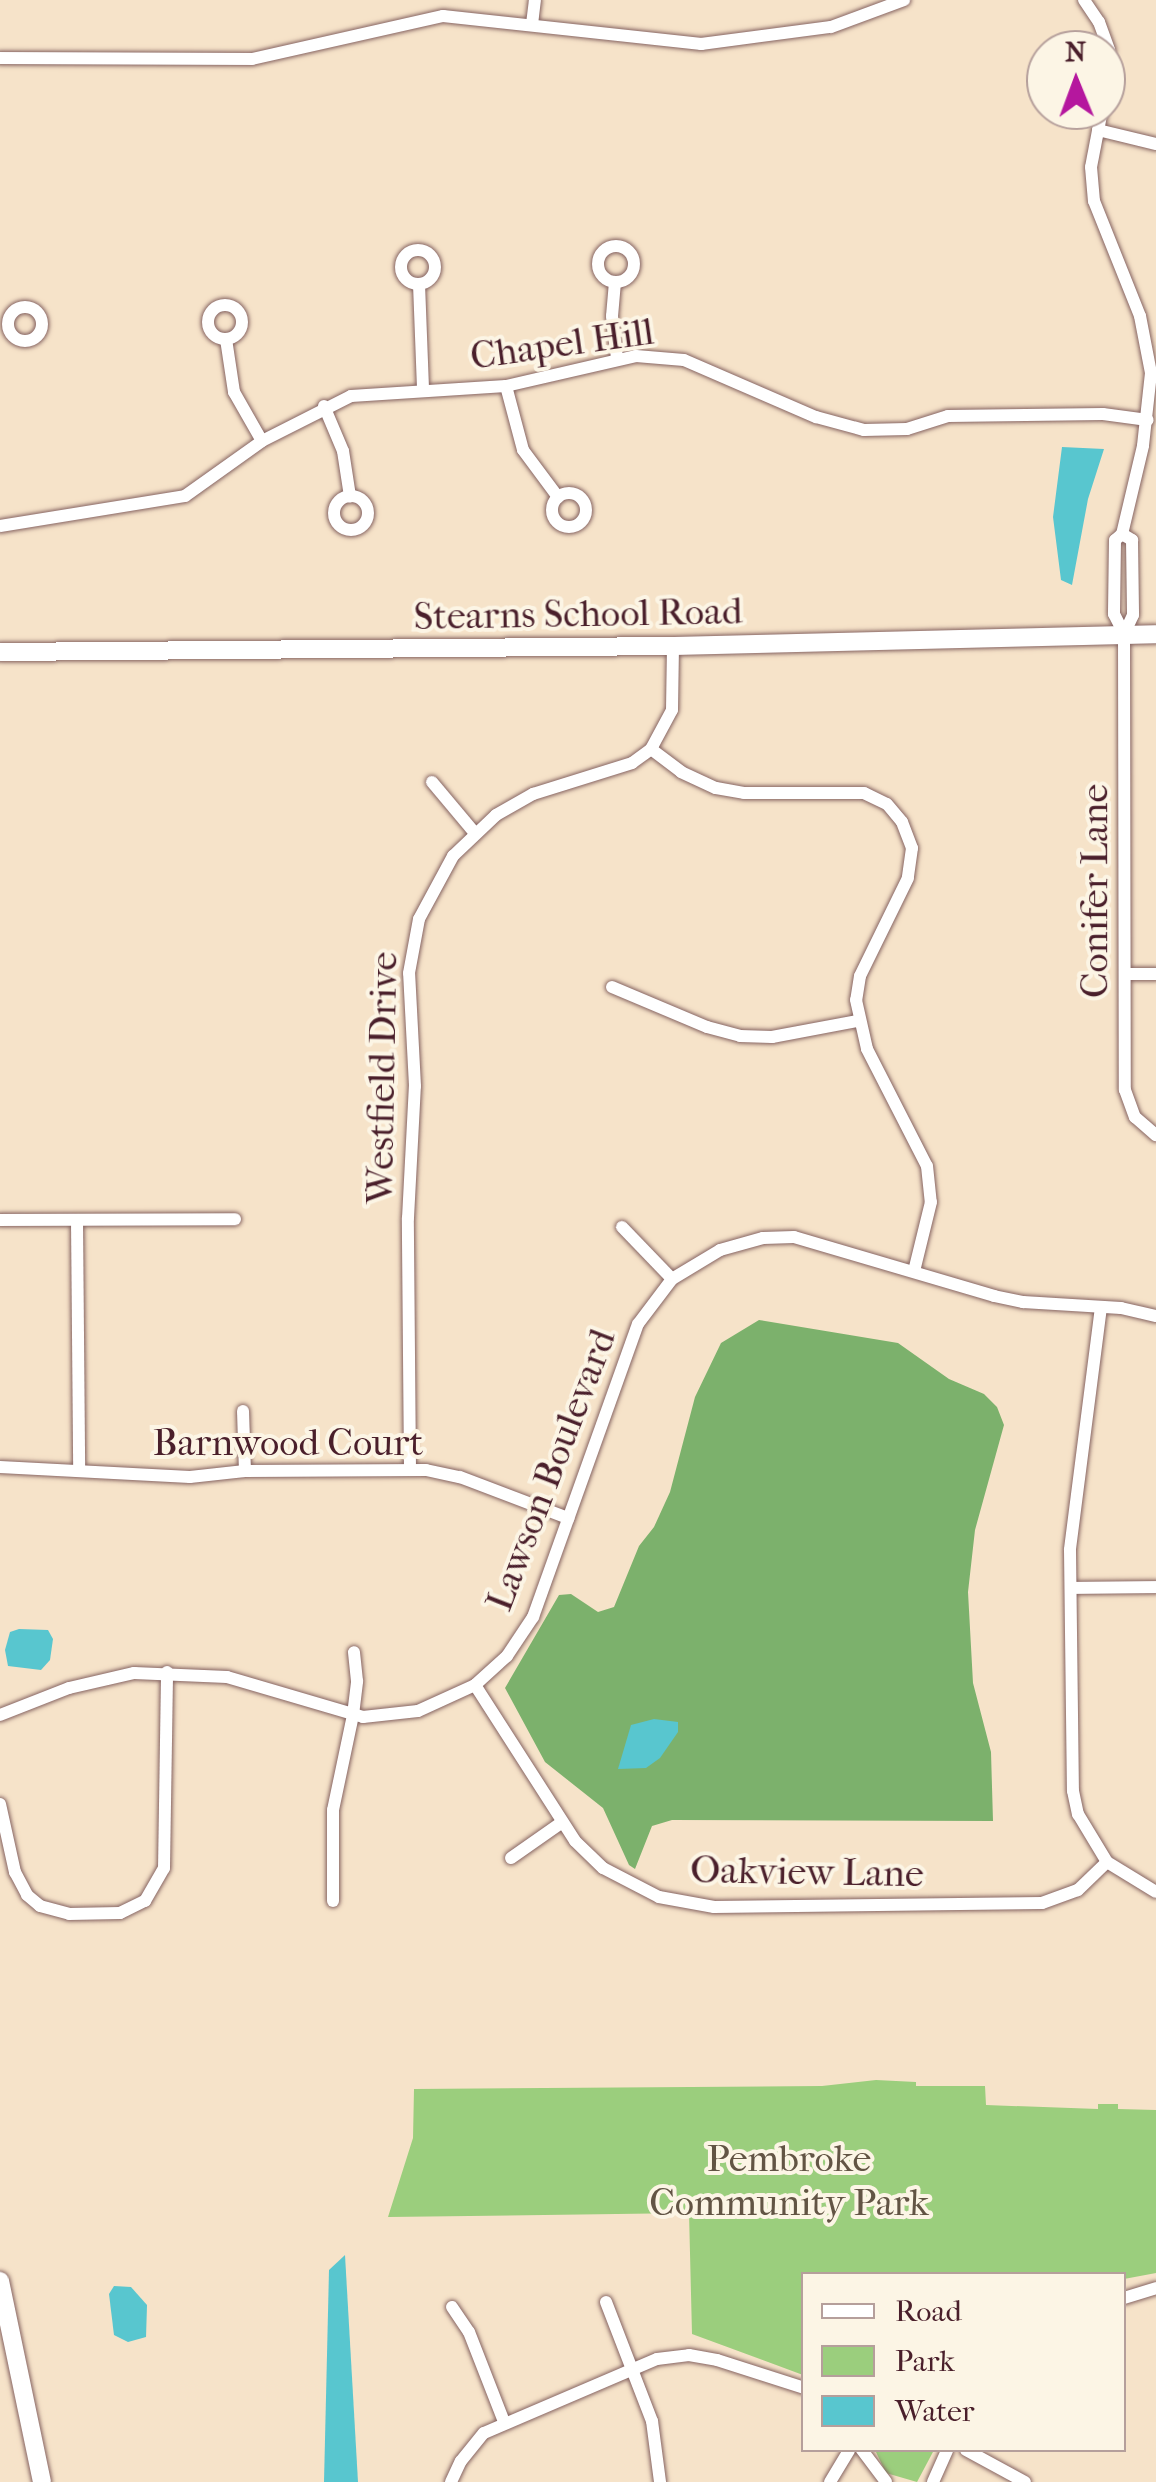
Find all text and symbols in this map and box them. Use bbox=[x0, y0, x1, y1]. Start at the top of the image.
north arrow bbox=[1026, 30, 1126, 130]
text: N bbox=[1065, 35, 1086, 68]
street label: Chapel Hill bbox=[467, 309, 657, 379]
street label: Stearns School Road bbox=[413, 588, 743, 640]
street label: Conifer Lane bbox=[1072, 784, 1118, 998]
street label: Westfield Drive bbox=[357, 951, 407, 1205]
street label: Lawson Boulevard bbox=[476, 1323, 626, 1617]
street label: Barnwood Court bbox=[153, 1420, 423, 1466]
street label: Oakview Lane bbox=[690, 1847, 924, 1897]
park label: Pembroke Community Park bbox=[649, 2136, 929, 2226]
legend bbox=[801, 2272, 1126, 2452]
text: Road bbox=[895, 2294, 962, 2329]
text: Park bbox=[895, 2344, 955, 2379]
text: Water bbox=[895, 2394, 975, 2429]

